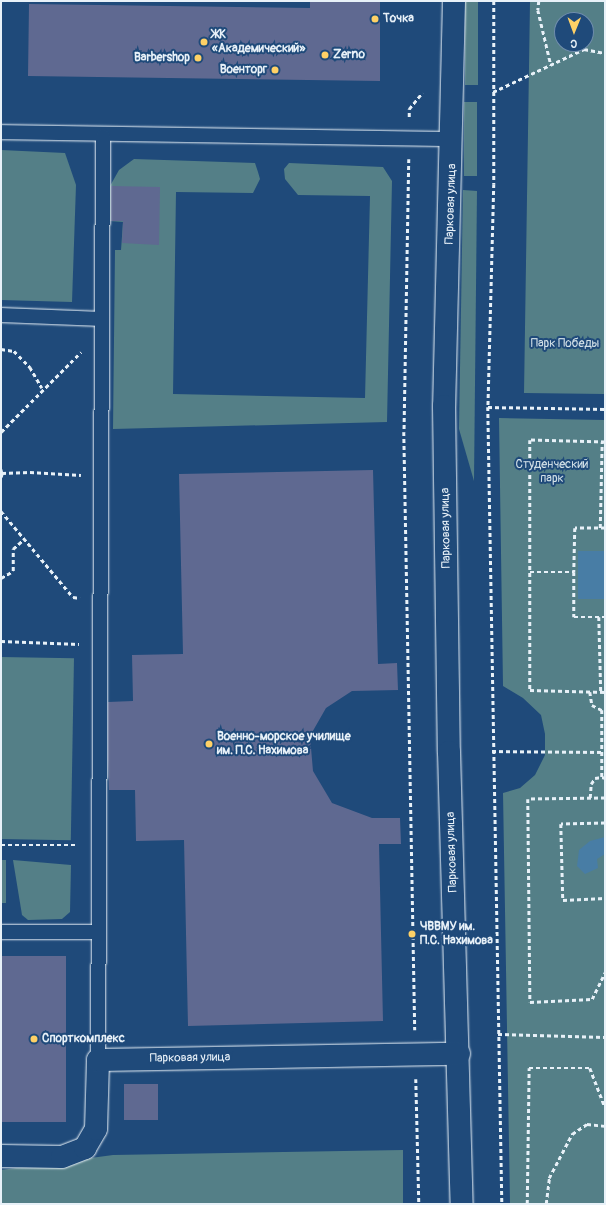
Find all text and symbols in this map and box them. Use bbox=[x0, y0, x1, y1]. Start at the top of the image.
place label: Точка bbox=[383, 12, 414, 26]
north arrow bbox=[554, 12, 594, 52]
marker: Точка bbox=[370, 14, 380, 24]
place label: ЖК «Академический» bbox=[212, 28, 305, 56]
marker: ЖК «Академический» bbox=[199, 37, 209, 47]
text: С bbox=[570, 37, 577, 50]
place label: Zerno bbox=[333, 48, 365, 62]
marker: Zerno bbox=[320, 50, 330, 60]
place label: Barbershop bbox=[134, 51, 190, 65]
marker: Barbershop bbox=[193, 53, 203, 63]
place label: Военторг bbox=[220, 63, 267, 77]
marker: Военторг bbox=[270, 65, 280, 75]
street label: Парковая улица bbox=[442, 163, 460, 245]
park label: Парк Победы bbox=[531, 337, 599, 351]
park label: Студенческий парк bbox=[515, 458, 589, 486]
street label: Парковая улица bbox=[438, 488, 454, 568]
place label: Военно-морское училище им. П.С. Нахимова bbox=[217, 730, 351, 758]
marker: Военно-морское училище им. П.С. Нахимова bbox=[204, 739, 214, 749]
street label: Парковая улица bbox=[443, 811, 461, 893]
place label: ЧВВМУ им. П.С. Нахимова bbox=[420, 920, 493, 948]
marker: ЧВВМУ им. П.С. Нахимова bbox=[407, 929, 417, 939]
place label: Спорткомплекс bbox=[42, 1032, 125, 1046]
marker: Спорткомплекс bbox=[29, 1034, 39, 1044]
street label: Парковая улица bbox=[150, 1050, 230, 1066]

